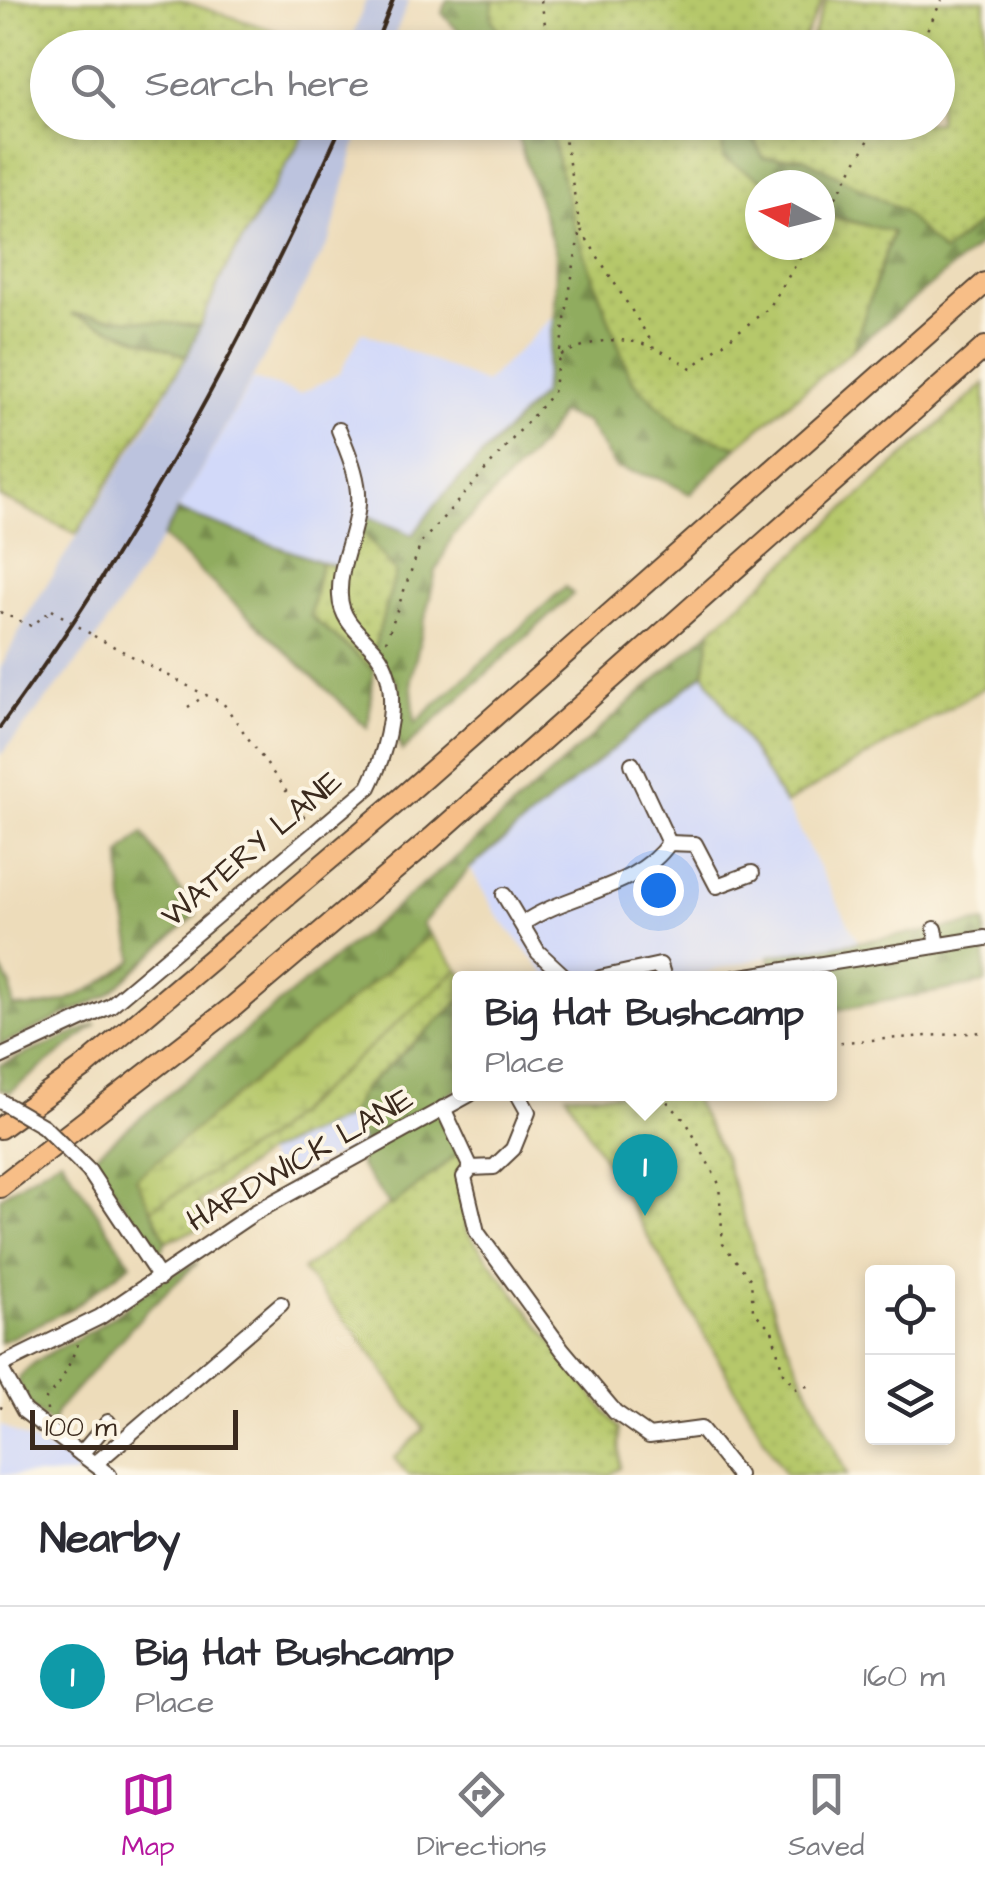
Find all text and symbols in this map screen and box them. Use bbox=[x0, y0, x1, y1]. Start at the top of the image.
search box bbox=[30, 30, 955, 140]
icon: search bbox=[65, 58, 120, 113]
text: Search here bbox=[145, 59, 369, 111]
north arrow bbox=[745, 170, 835, 260]
street label: WATERY LANE bbox=[152, 760, 352, 938]
your location bbox=[633, 865, 684, 916]
popup bbox=[452, 971, 837, 1101]
text: Big Hat Bushcamp bbox=[485, 988, 804, 1040]
text: Place bbox=[485, 1040, 564, 1085]
street label: HARDWICK LANE bbox=[178, 1077, 422, 1243]
pin: 1 bbox=[612, 1134, 678, 1216]
map controls bbox=[865, 1265, 955, 1445]
button: locate bbox=[865, 1265, 955, 1355]
button: layers bbox=[865, 1355, 955, 1445]
scale bar bbox=[30, 1405, 238, 1450]
text: 100 m bbox=[45, 1408, 117, 1447]
text: Nearby bbox=[40, 1511, 180, 1569]
text: Big Hat Bushcamp bbox=[135, 1628, 454, 1680]
text: 1 bbox=[70, 1654, 75, 1699]
text: 160 m bbox=[863, 1654, 945, 1699]
text: Place bbox=[135, 1680, 214, 1725]
tab: Map bbox=[121, 1767, 176, 1866]
tab: Directions bbox=[417, 1767, 547, 1866]
tab: Saved bbox=[788, 1767, 864, 1866]

